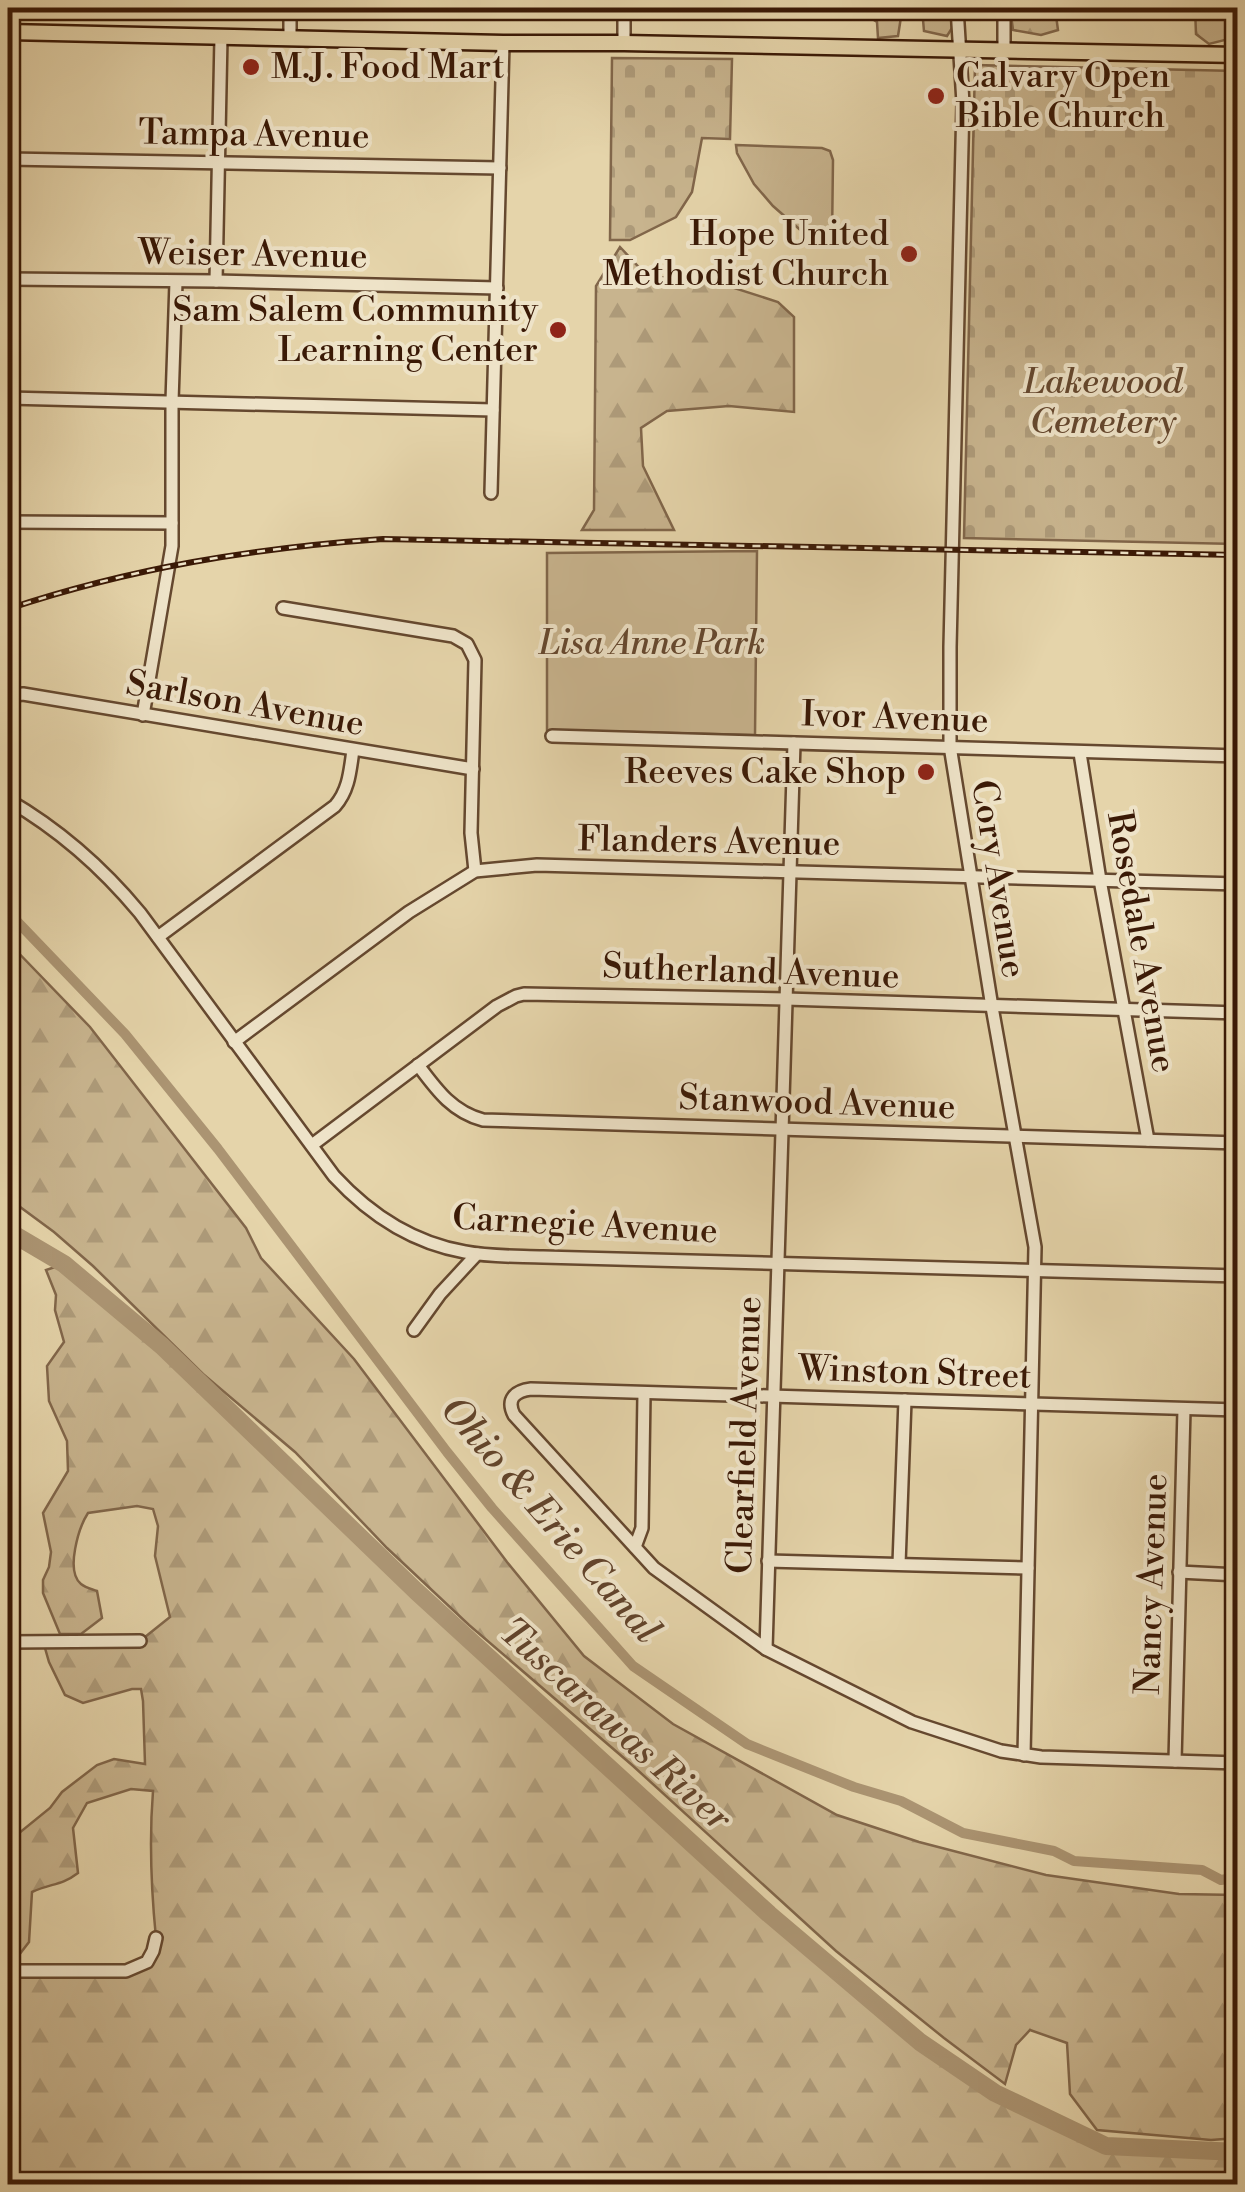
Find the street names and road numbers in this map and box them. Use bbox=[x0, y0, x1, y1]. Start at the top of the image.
street label: Tampa Avenue bbox=[138, 111, 370, 159]
street label: Weiser Avenue bbox=[137, 231, 368, 278]
street label: Sarlson Avenue bbox=[123, 662, 367, 746]
street label: Ivor Avenue bbox=[801, 693, 989, 743]
street label: Cory Avenue bbox=[961, 777, 1035, 981]
street label: Rosedale Avenue bbox=[1097, 808, 1185, 1076]
street label: Flanders Avenue bbox=[577, 818, 841, 866]
street label: Sutherland Avenue bbox=[602, 945, 900, 999]
street label: Stanwood Avenue bbox=[678, 1077, 956, 1129]
street label: Carnegie Avenue bbox=[451, 1197, 719, 1253]
street label: Clearfield Avenue bbox=[719, 1295, 771, 1575]
street label: Winston Street bbox=[797, 1347, 1032, 1399]
street label: Nancy Avenue bbox=[1127, 1473, 1177, 1695]

